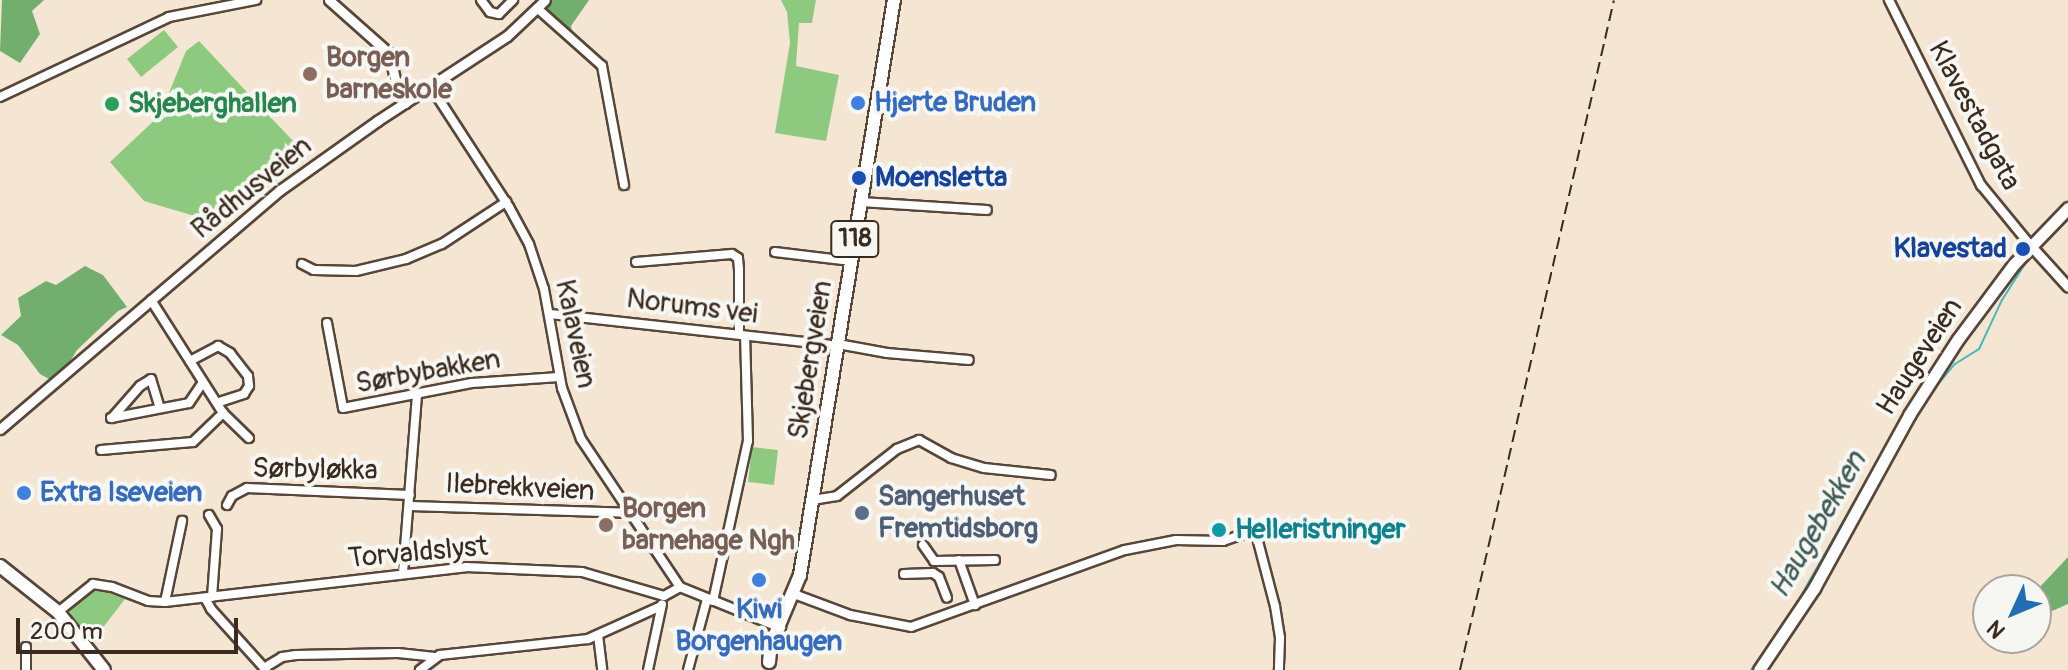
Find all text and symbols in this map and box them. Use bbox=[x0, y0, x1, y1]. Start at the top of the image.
street label: Klavestadgata bbox=[1921, 36, 2027, 196]
place label: Borgen barneskole bbox=[326, 41, 452, 107]
marker: Borgen barneskole bbox=[301, 65, 319, 83]
place label: Hjerte Bruden bbox=[874, 86, 1036, 120]
place label: Skjeberghallen bbox=[128, 87, 297, 121]
marker: Hjerte Bruden bbox=[849, 94, 867, 112]
marker: Skjeberghallen bbox=[103, 95, 121, 113]
street label: Rådhusveien bbox=[185, 129, 319, 247]
place label: Moensletta bbox=[875, 161, 1007, 195]
marker: Moensletta bbox=[850, 169, 868, 187]
road number: 118 bbox=[829, 217, 881, 261]
place label: Klavestad bbox=[1893, 232, 2007, 266]
marker: Klavestad bbox=[2014, 240, 2032, 258]
street label: Kalaveien bbox=[547, 277, 603, 391]
street label: Skjebergveien bbox=[782, 278, 840, 442]
street label: Norums vei bbox=[625, 282, 759, 332]
street label: Haugeveien bbox=[1870, 292, 1970, 422]
street label: Sørbybakken bbox=[353, 343, 503, 401]
water label: Haugebekken bbox=[1762, 445, 1874, 605]
street label: Sørbyløkka bbox=[252, 452, 378, 488]
street label: Ilebrekkveien bbox=[445, 467, 595, 509]
place label: Extra Iseveien bbox=[40, 476, 202, 510]
place label: Sangerhuset Fremtidsborg bbox=[878, 480, 1038, 546]
marker: Extra Iseveien bbox=[15, 484, 33, 502]
place label: Borgen barnehage Ngh bbox=[622, 492, 795, 558]
marker: Sangerhuset Fremtidsborg bbox=[853, 504, 871, 522]
place label: Helleristninger bbox=[1235, 513, 1406, 547]
marker: Borgen barnehage Ngh bbox=[597, 516, 615, 534]
marker: Helleristninger bbox=[1210, 521, 1228, 539]
street label: Torvaldslyst bbox=[347, 530, 489, 576]
marker: Kiwi Borgenhaugen bbox=[750, 571, 768, 589]
north arrow bbox=[1972, 574, 2052, 654]
place label: Kiwi Borgenhaugen bbox=[676, 593, 842, 659]
scale bar bbox=[20, 602, 242, 652]
text: N bbox=[1981, 614, 2011, 644]
text: 200 m bbox=[30, 617, 103, 646]

